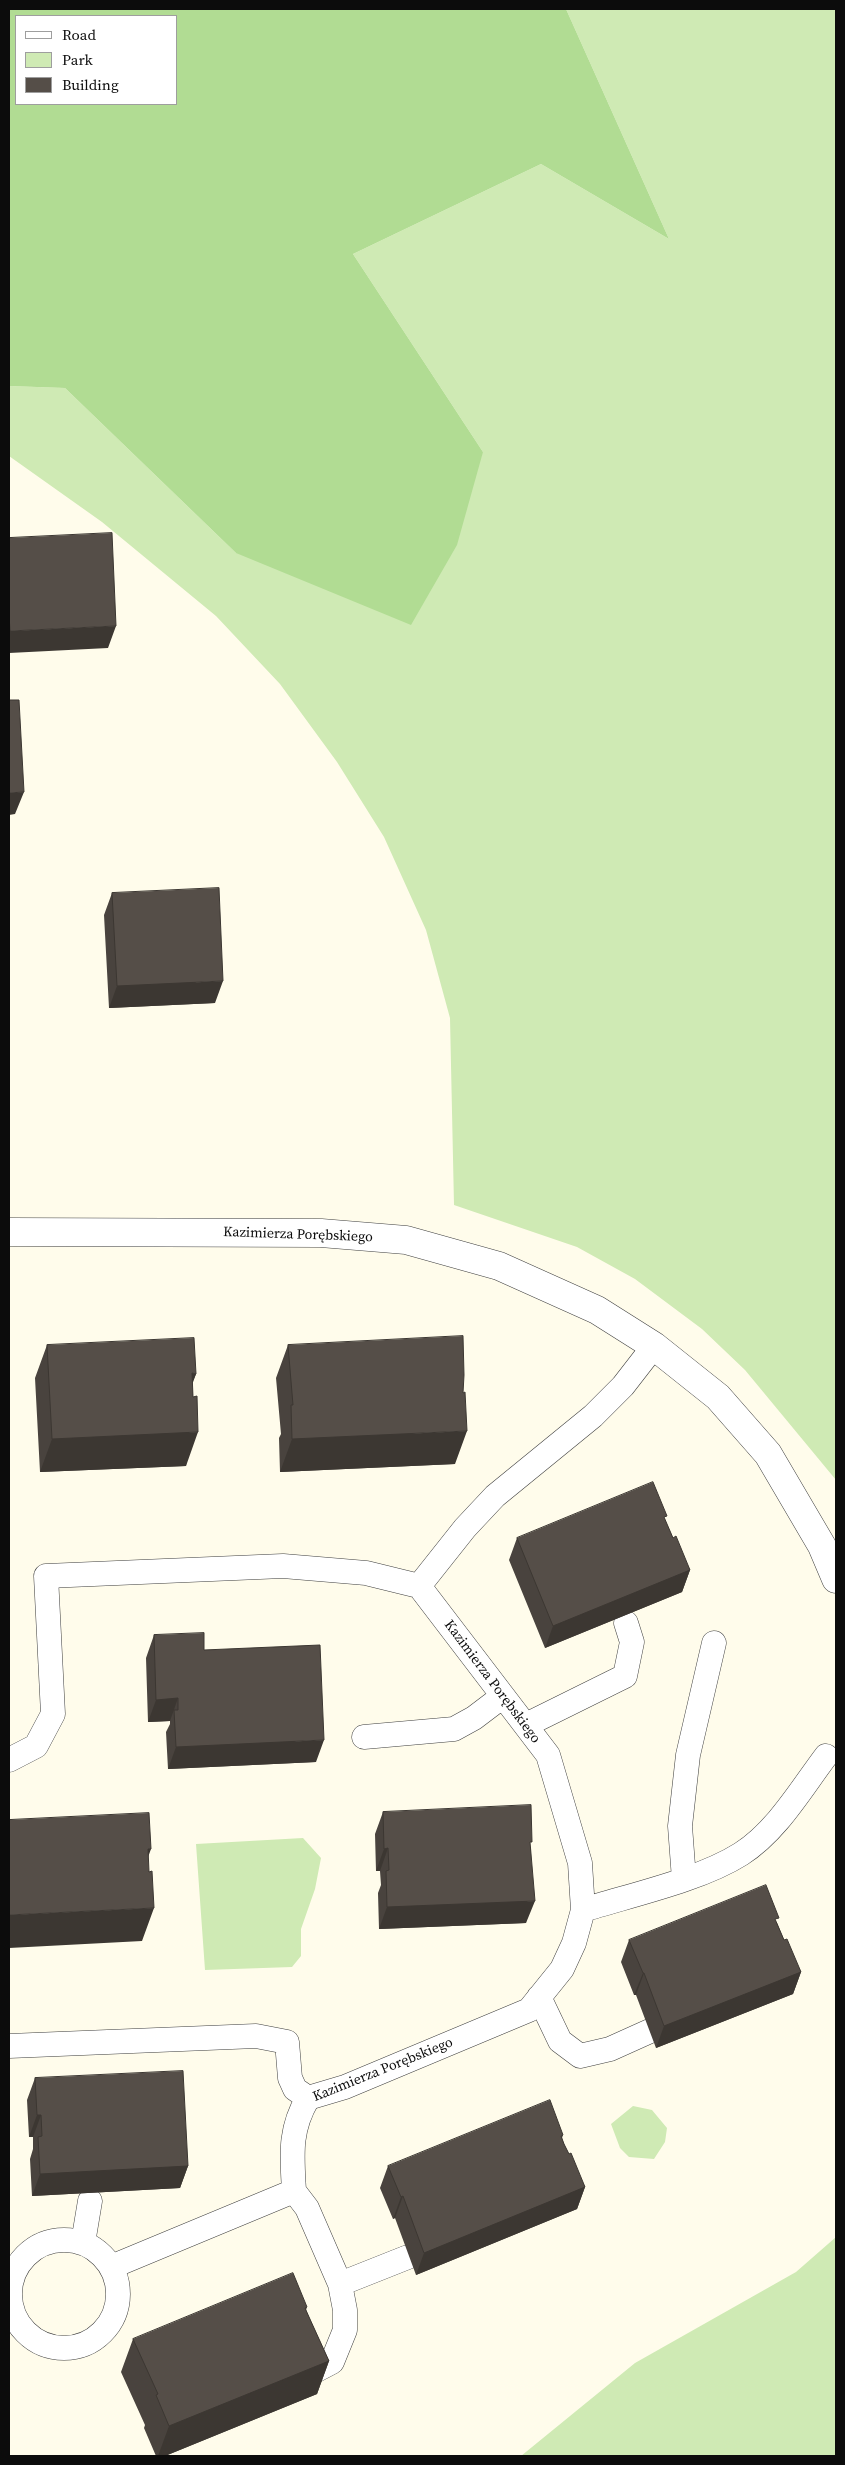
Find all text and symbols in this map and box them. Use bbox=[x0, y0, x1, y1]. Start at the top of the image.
legend bbox=[15, 15, 178, 105]
text: Road bbox=[62, 24, 96, 45]
text: Park bbox=[62, 49, 93, 70]
text: Building bbox=[62, 74, 119, 95]
street label: Kazimierza Porębskiego bbox=[223, 1224, 373, 1246]
street label: Kazimierza Porębskiego bbox=[440, 1617, 544, 1747]
street label: Kazimierza Porębskiego bbox=[310, 2034, 456, 2106]

